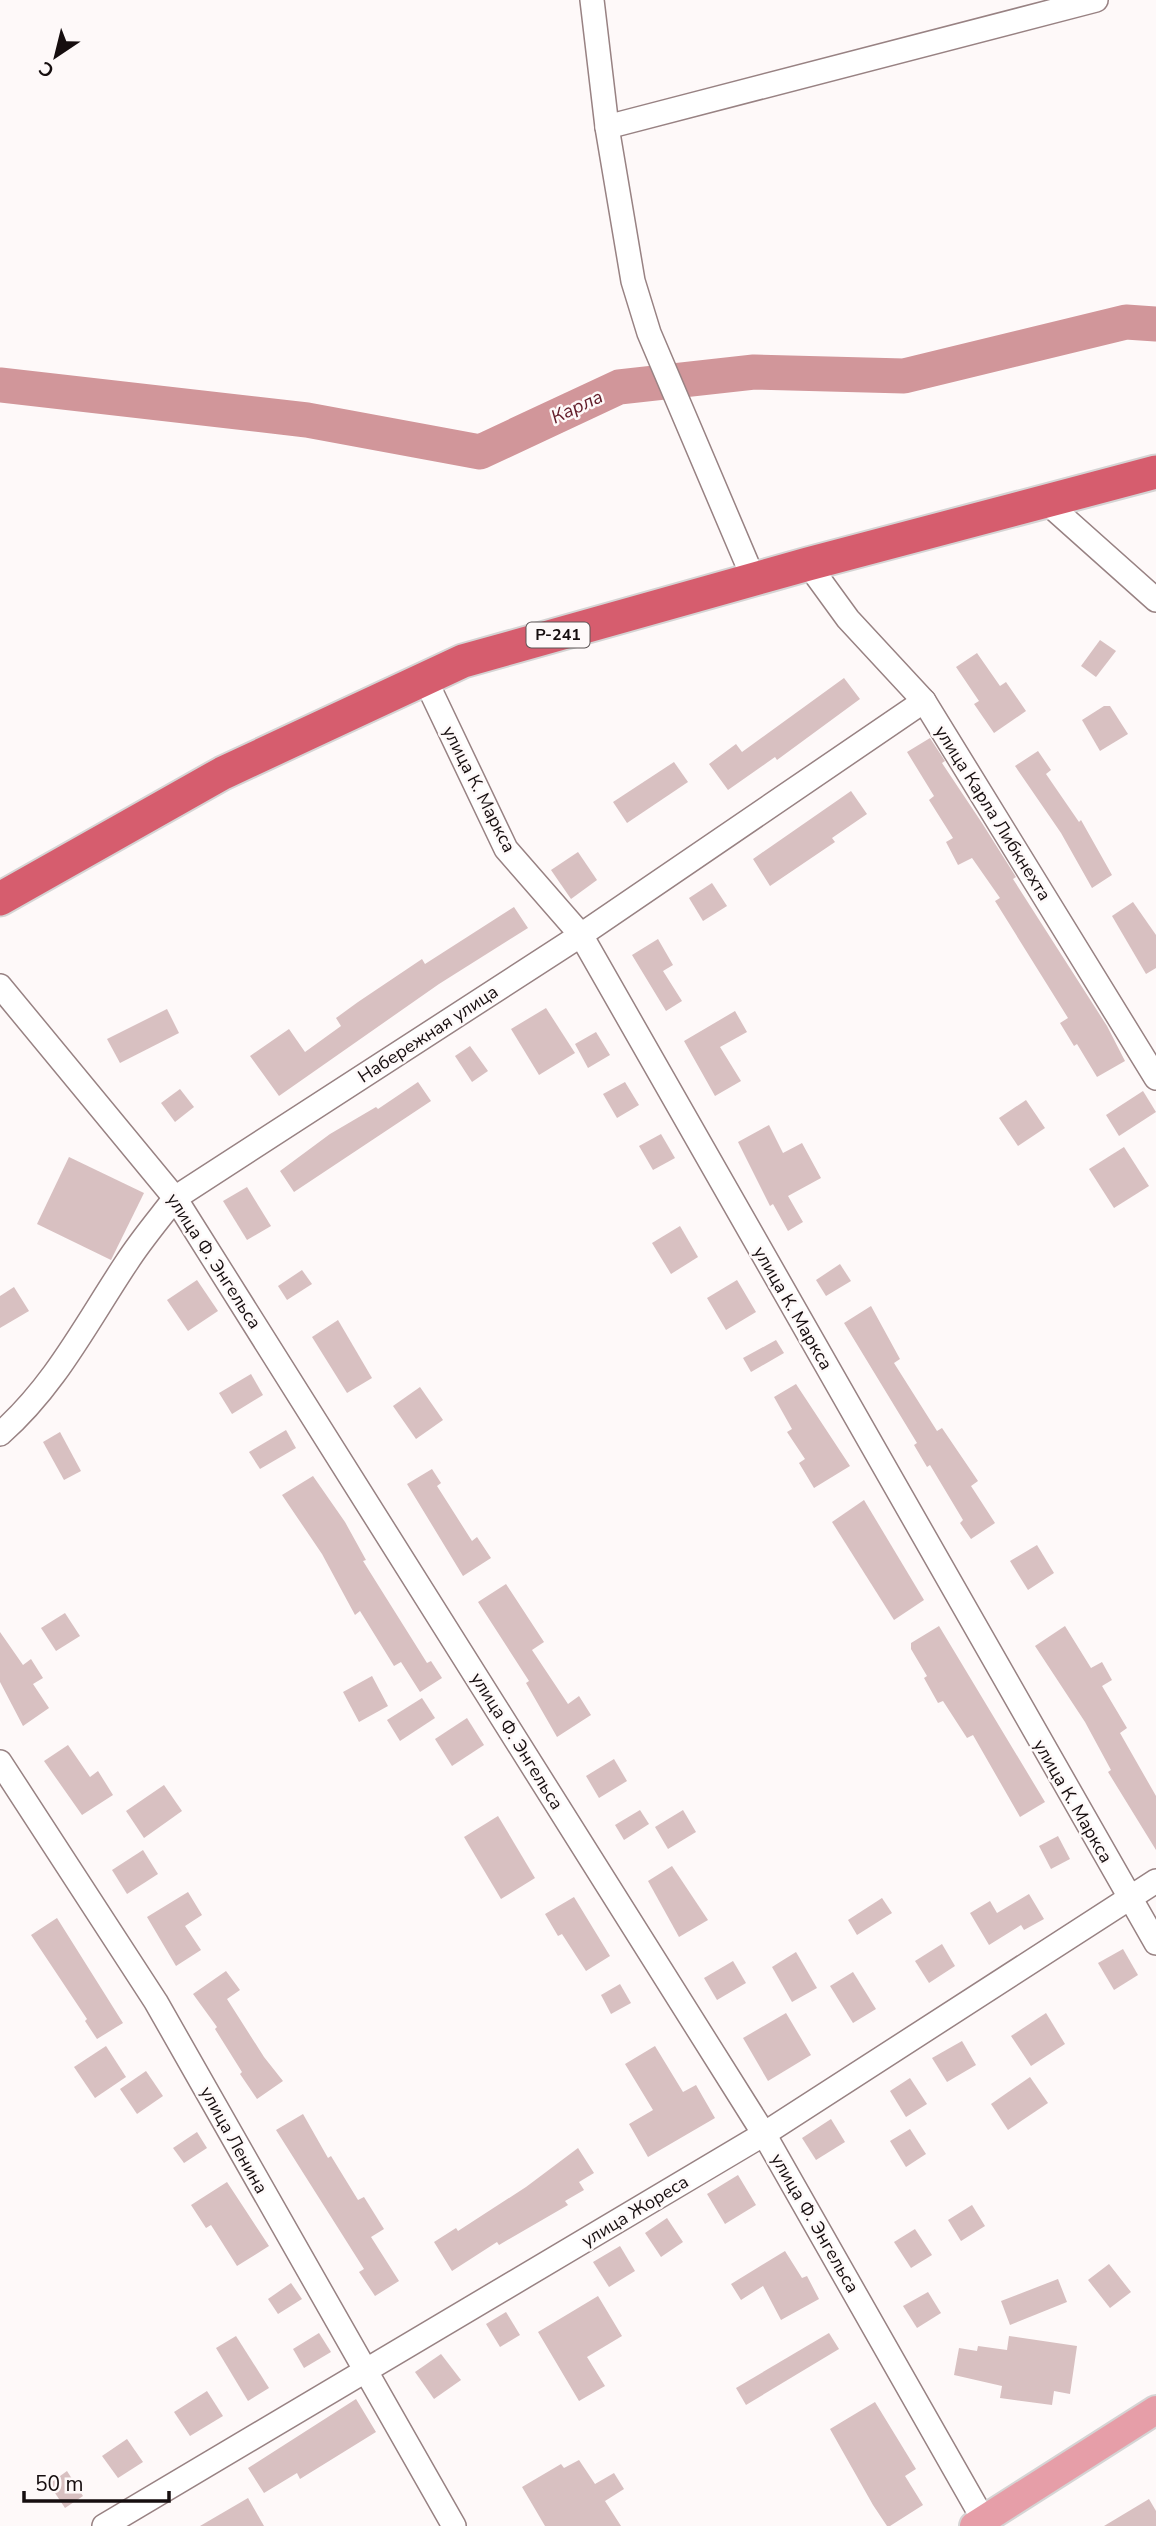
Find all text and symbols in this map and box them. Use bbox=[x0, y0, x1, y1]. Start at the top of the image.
north arrow bbox=[21, 21, 91, 91]
text: С bbox=[34, 55, 60, 83]
water label: Карла bbox=[547, 384, 607, 430]
road number: Р-241 bbox=[526, 622, 590, 648]
street label: улица Карла Либкнехта bbox=[929, 721, 1057, 905]
street label: улица К. Маркса bbox=[437, 722, 521, 856]
street label: Набережная улица bbox=[353, 980, 503, 1088]
street label: улица Ф. Энгельса bbox=[161, 1189, 267, 1333]
street label: улица К. Маркса bbox=[748, 1242, 838, 1374]
street label: улица Ф. Энгельса bbox=[465, 1668, 569, 1814]
street label: улица К. Маркса bbox=[1028, 1735, 1118, 1867]
street label: улица Ленина bbox=[195, 2082, 273, 2198]
street label: улица Ф. Энгельса bbox=[765, 2149, 865, 2297]
street label: улица Жореса bbox=[577, 2170, 693, 2252]
scale bar bbox=[24, 2460, 170, 2504]
text: 50 m bbox=[35, 2470, 84, 2498]

